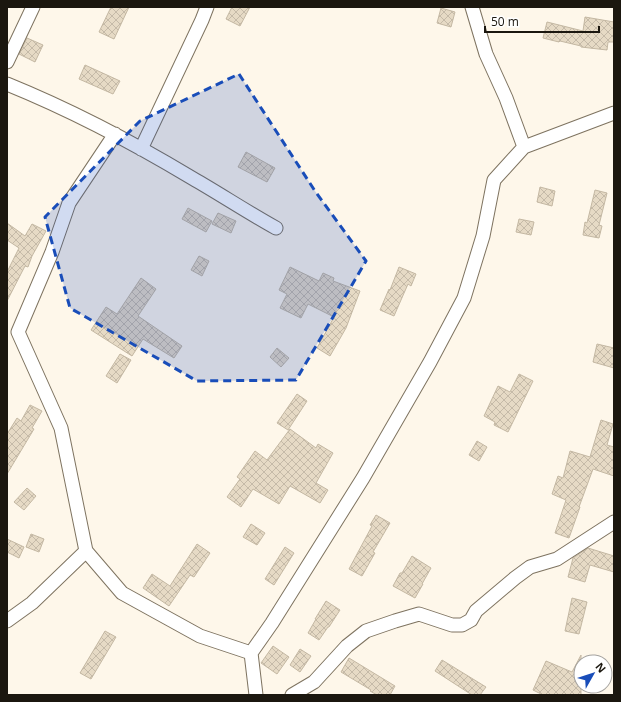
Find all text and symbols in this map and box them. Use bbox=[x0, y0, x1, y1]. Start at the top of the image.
scale bar bbox=[485, 8, 599, 34]
text: 50 m bbox=[491, 13, 519, 30]
north arrow bbox=[573, 654, 613, 694]
text: N bbox=[593, 659, 610, 676]

